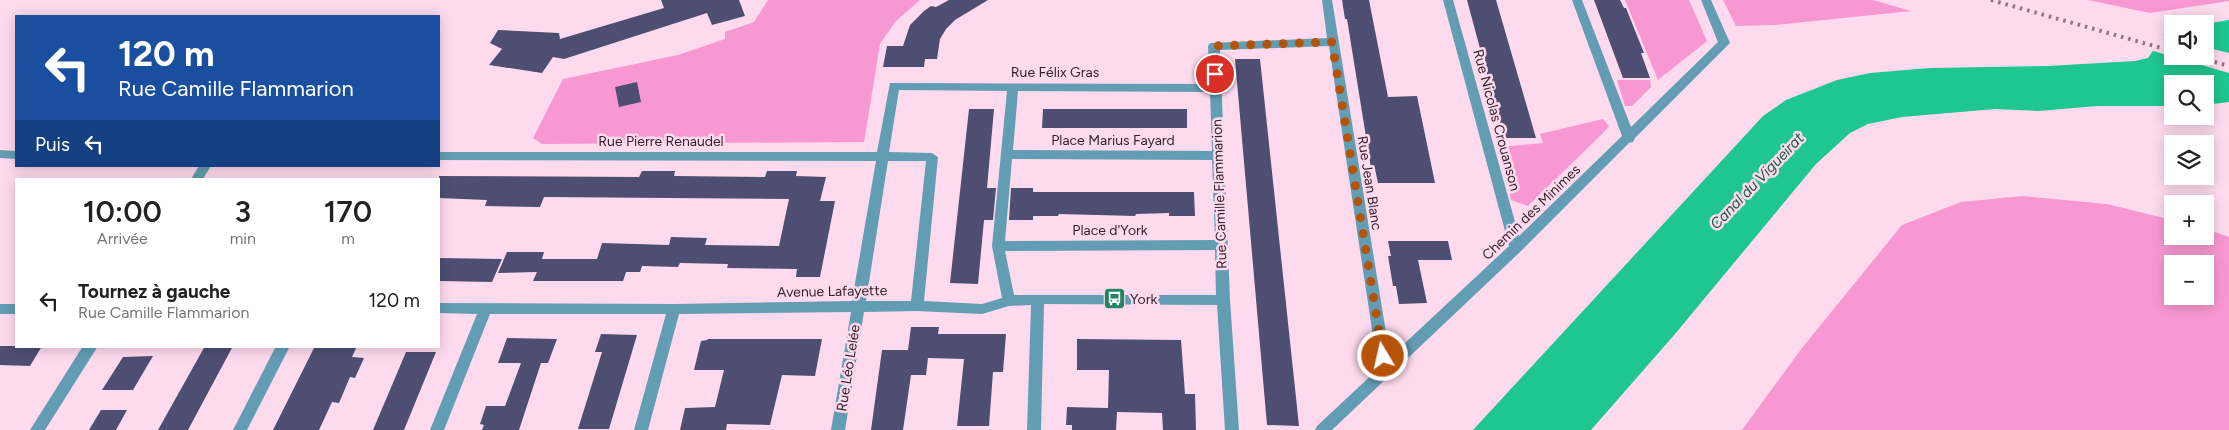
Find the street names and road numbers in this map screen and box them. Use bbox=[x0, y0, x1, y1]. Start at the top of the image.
street label: Rue Nicolas Crouanson bbox=[1469, 47, 1524, 193]
street label: Rue Félix Gras bbox=[1011, 64, 1099, 81]
street label: Rue Camille Flammarion bbox=[1208, 119, 1231, 269]
street label: Place Marius Fayard bbox=[1051, 132, 1175, 149]
street label: Rue Pierre Renaudel bbox=[598, 133, 724, 150]
street label: Rue Jean Blanc bbox=[1354, 135, 1385, 232]
street label: Chemin des Minimes bbox=[1479, 161, 1584, 264]
street label: Place d'York bbox=[1072, 222, 1148, 239]
street label: Avenue Lafayette bbox=[777, 282, 888, 301]
street label: Rue Léo Lelée bbox=[833, 323, 864, 413]

